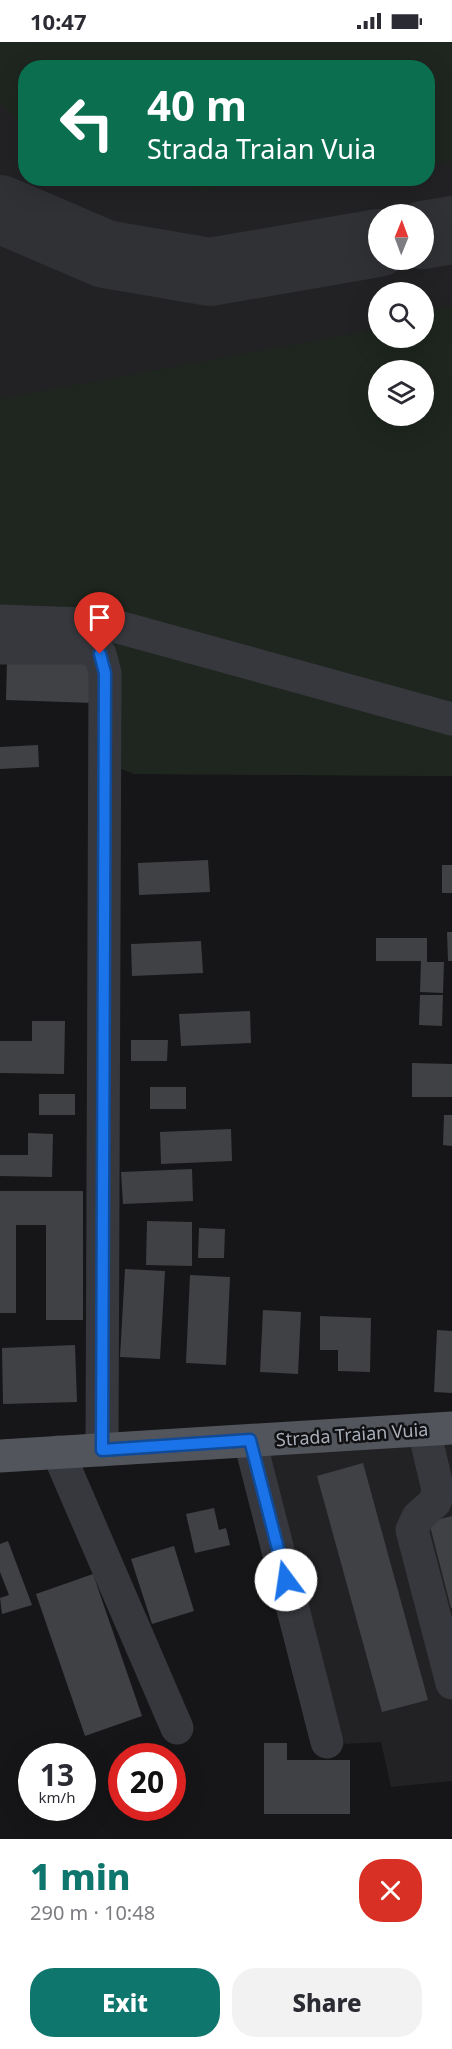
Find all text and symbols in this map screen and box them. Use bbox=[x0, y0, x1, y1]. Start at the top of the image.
text: 10:47 bbox=[30, 6, 87, 36]
text: 40 m bbox=[147, 76, 247, 133]
icon: left bbox=[48, 84, 126, 162]
text: Strada Traian Vuia bbox=[147, 130, 376, 167]
north arrow bbox=[368, 204, 434, 270]
map controls bbox=[368, 204, 434, 426]
button: search bbox=[368, 282, 434, 348]
button: layers bbox=[368, 360, 434, 426]
pin bbox=[74, 592, 125, 654]
icon: arrive bbox=[83, 601, 116, 634]
street label: Strada Traian Vuia bbox=[275, 1417, 429, 1451]
position arrow bbox=[254, 1548, 318, 1612]
speed limit sign: 20 bbox=[108, 1743, 186, 1821]
text: 13 bbox=[40, 1754, 74, 1795]
text: km/h bbox=[39, 1787, 75, 1807]
text: 1 min bbox=[30, 1852, 131, 1901]
button: close bbox=[359, 1859, 422, 1922]
text: 290 m · 10:48 bbox=[30, 1899, 155, 1926]
button: Exit bbox=[30, 1968, 220, 2037]
button: Share bbox=[232, 1968, 422, 2037]

